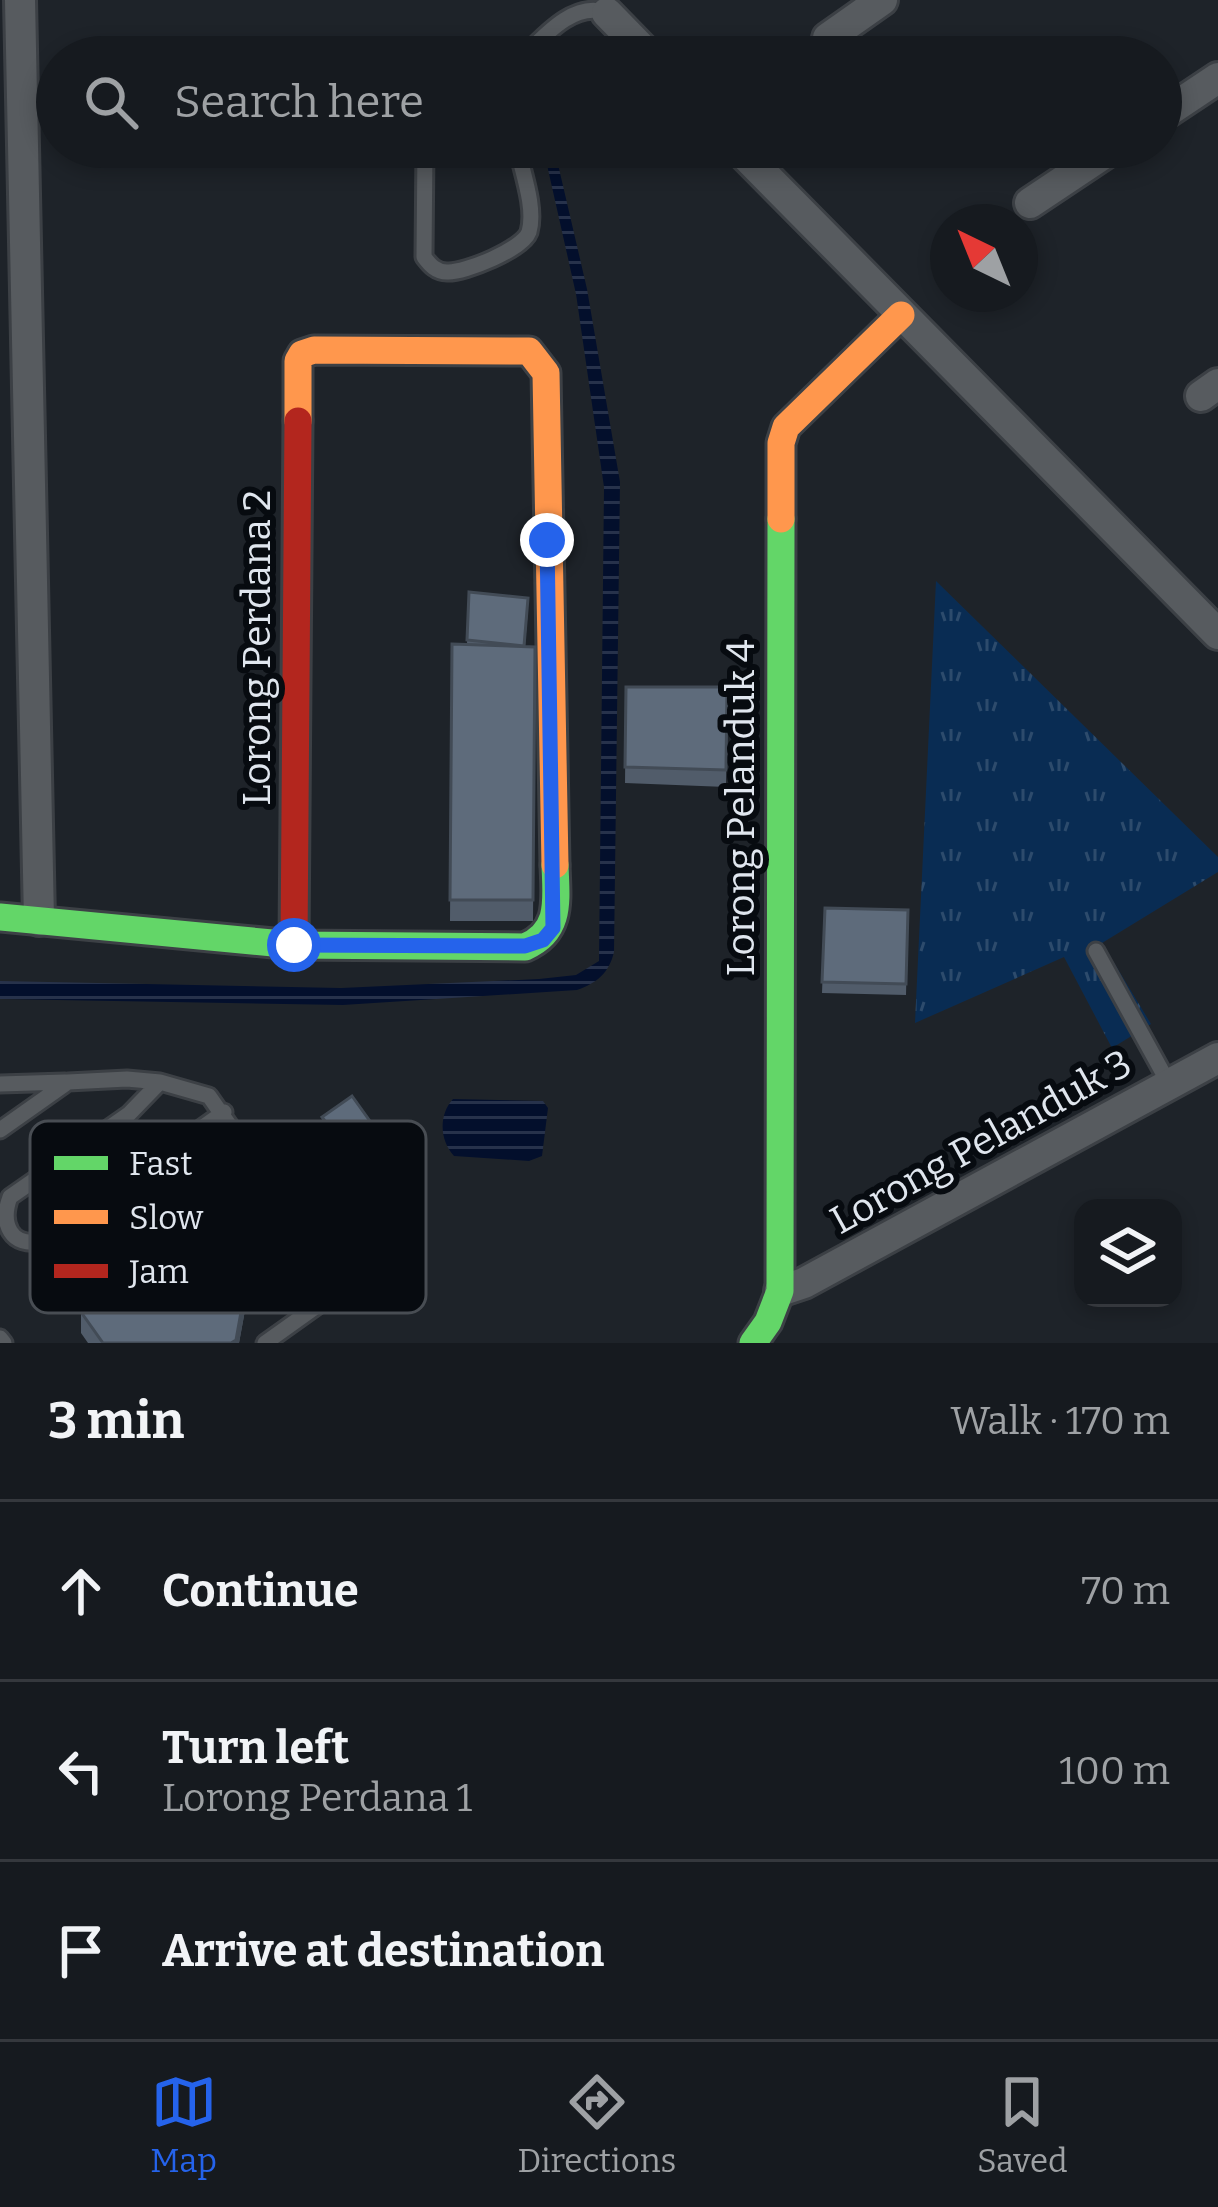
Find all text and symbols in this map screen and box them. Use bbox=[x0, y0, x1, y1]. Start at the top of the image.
search box bbox=[36, 36, 1182, 168]
icon: search bbox=[78, 69, 144, 135]
text: Search here bbox=[174, 75, 424, 129]
north arrow bbox=[930, 204, 1038, 312]
street label: Lorong Perdana 2 bbox=[234, 490, 280, 806]
route end bbox=[520, 513, 574, 567]
street label: Lorong Pelanduk 4 bbox=[718, 639, 764, 977]
route start bbox=[267, 918, 321, 972]
street label: Lorong Pelanduk 3 bbox=[823, 1040, 1139, 1244]
legend bbox=[30, 1121, 426, 1313]
text: Fast bbox=[129, 1144, 192, 1184]
text: Slow bbox=[129, 1198, 204, 1238]
map controls bbox=[1074, 1199, 1182, 1307]
button: layers bbox=[1074, 1199, 1182, 1307]
text: Jam bbox=[128, 1252, 189, 1292]
text: 3 min bbox=[48, 1390, 184, 1452]
text: Walk · 170 m bbox=[951, 1398, 1170, 1444]
icon: ahead bbox=[48, 1558, 114, 1624]
text: Continue bbox=[162, 1564, 359, 1618]
text: 70 m bbox=[1081, 1568, 1170, 1614]
text: Turn left bbox=[162, 1721, 349, 1775]
icon: left bbox=[48, 1738, 114, 1804]
text: 100 m bbox=[1059, 1748, 1170, 1794]
text: Lorong Perdana 1 bbox=[162, 1775, 472, 1821]
icon: arrive bbox=[48, 1918, 114, 1984]
text: Arrive at destination bbox=[162, 1924, 604, 1978]
tab: Map bbox=[150, 2069, 217, 2181]
tab: Directions bbox=[518, 2069, 676, 2181]
tab: Saved bbox=[977, 2069, 1068, 2181]

